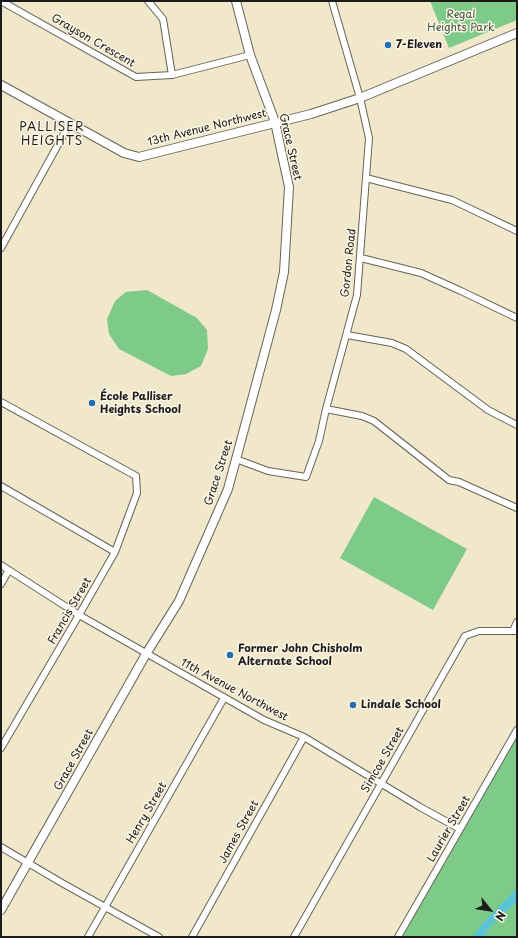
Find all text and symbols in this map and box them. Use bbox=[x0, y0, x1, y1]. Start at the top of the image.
park label: Regal Heights Park bbox=[427, 8, 495, 34]
street label: Grayson Crescent bbox=[49, 12, 137, 70]
place label: 7-Eleven bbox=[396, 38, 442, 52]
marker: 7-Eleven bbox=[383, 40, 393, 50]
street label: 13th Avenue Northwest bbox=[146, 107, 268, 149]
street label: Grace Street bbox=[276, 112, 304, 182]
district label: PALLISER HEIGHTS bbox=[20, 121, 84, 149]
street label: Gordon Road bbox=[339, 228, 359, 298]
place label: École Palliser Heights School bbox=[100, 390, 181, 416]
marker: École Palliser Heights School bbox=[87, 398, 97, 408]
street label: Grace Street bbox=[202, 439, 236, 507]
street label: Francis Street bbox=[46, 575, 94, 647]
place label: Former John Chisholm Alternate School bbox=[238, 642, 363, 668]
marker: Former John Chisholm Alternate School bbox=[225, 650, 235, 660]
street label: 11th Avenue Northwest bbox=[178, 656, 290, 724]
place label: Lindale School bbox=[361, 698, 441, 712]
marker: Lindale School bbox=[348, 700, 358, 710]
street label: Simcoe Street bbox=[359, 725, 407, 795]
street label: Grace Street bbox=[52, 727, 96, 793]
street label: Henry Street bbox=[124, 780, 170, 846]
street label: Laurier Street bbox=[425, 793, 473, 865]
street label: James Street bbox=[216, 798, 262, 866]
north arrow bbox=[470, 890, 510, 930]
text: N bbox=[491, 908, 510, 924]

